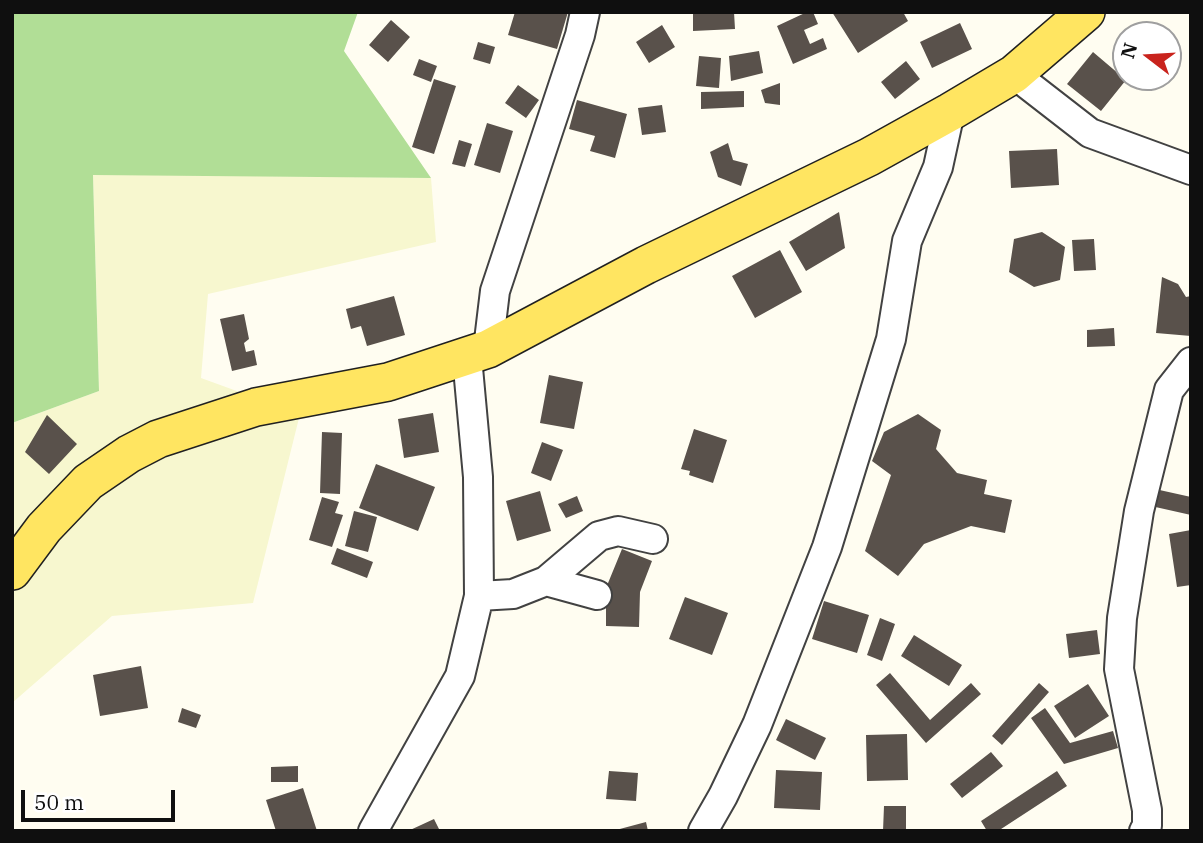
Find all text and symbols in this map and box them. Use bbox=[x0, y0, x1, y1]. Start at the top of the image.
north arrow bbox=[1112, 21, 1182, 91]
text: N bbox=[1115, 40, 1143, 61]
scale bar bbox=[24, 776, 178, 820]
text: 50 m bbox=[34, 788, 84, 816]

